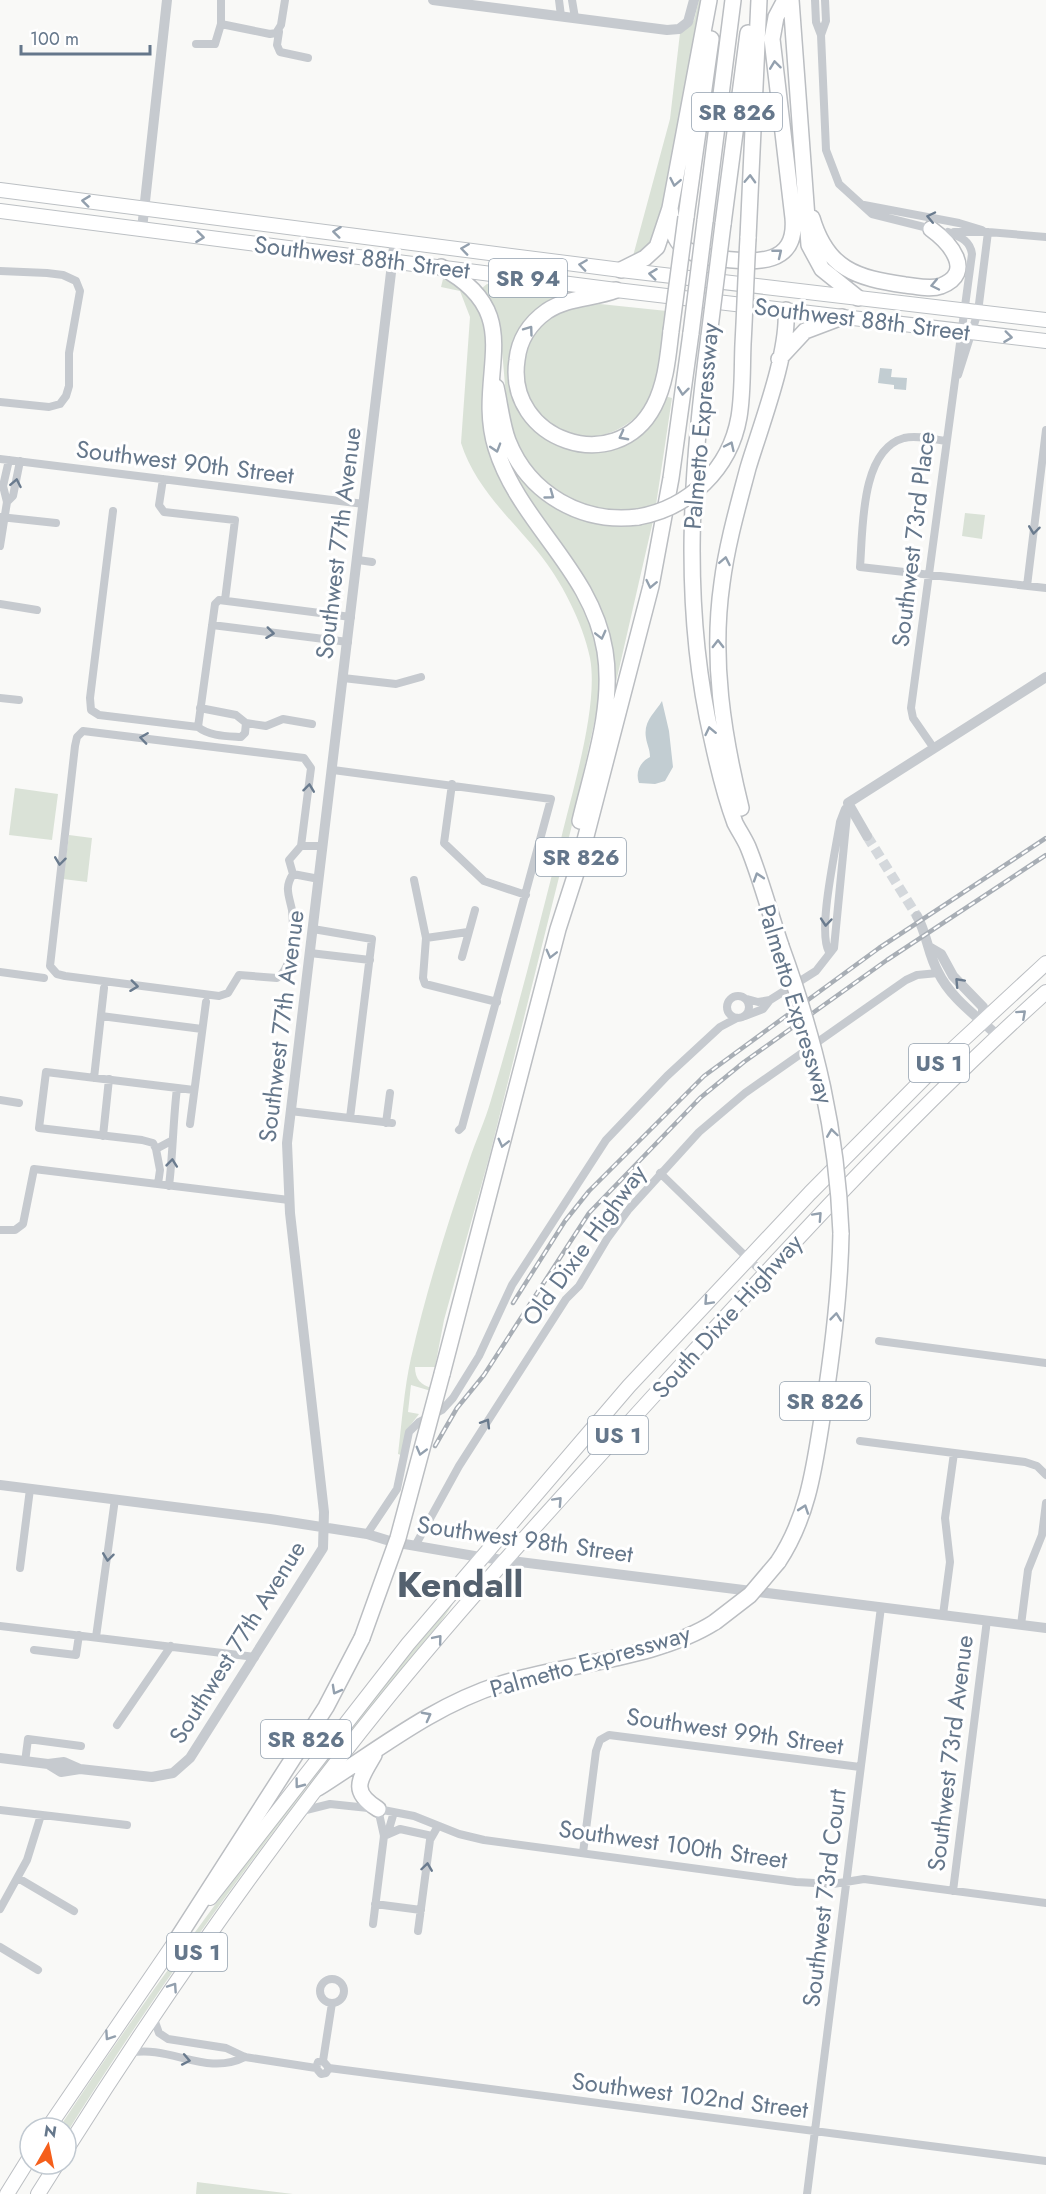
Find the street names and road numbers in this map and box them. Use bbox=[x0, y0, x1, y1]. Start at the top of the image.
road number: SR 826 bbox=[692, 93, 782, 131]
street label: Southwest 88th Street bbox=[252, 226, 472, 288]
road number: SR 94 bbox=[489, 259, 567, 297]
street label: Southwest 88th Street bbox=[752, 288, 972, 350]
street label: Palmetto Expressway bbox=[675, 321, 727, 531]
street label: Southwest 77th Avenue bbox=[306, 425, 370, 661]
street label: Southwest 73rd Place bbox=[882, 429, 944, 649]
street label: Southwest 90th Street bbox=[74, 431, 296, 493]
road number: SR 826 bbox=[536, 838, 626, 876]
street label: Palmetto Expressway bbox=[749, 900, 843, 1109]
street label: Southwest 77th Avenue bbox=[249, 908, 313, 1144]
road number: US 1 bbox=[909, 1044, 969, 1082]
street label: Old Dixie Highway bbox=[514, 1157, 655, 1333]
street label: South Dixie Highway bbox=[643, 1226, 811, 1406]
road number: SR 826 bbox=[780, 1382, 870, 1420]
road number: US 1 bbox=[588, 1416, 648, 1454]
street label: Southwest 98th Street bbox=[415, 1507, 636, 1572]
street label: Southwest 77th Avenue bbox=[160, 1534, 314, 1750]
street label: Palmetto Expressway bbox=[486, 1616, 695, 1706]
street label: Southwest 73rd Avenue bbox=[918, 1633, 982, 1873]
street label: Southwest 99th Street bbox=[624, 1698, 846, 1764]
road number: SR 826 bbox=[261, 1720, 351, 1758]
street label: Southwest 73rd Court bbox=[793, 1787, 855, 2009]
street label: Southwest 100th Street bbox=[556, 1811, 790, 1877]
road number: US 1 bbox=[167, 1933, 227, 1971]
street label: Southwest 102nd Street bbox=[570, 2063, 810, 2127]

